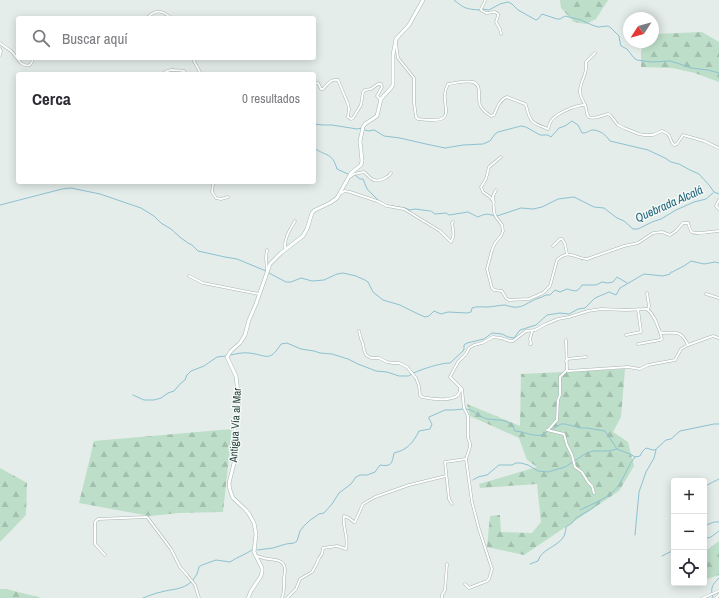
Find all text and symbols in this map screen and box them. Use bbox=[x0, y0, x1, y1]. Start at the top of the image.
north arrow bbox=[623, 12, 659, 48]
search box bbox=[16, 16, 316, 60]
icon: search bbox=[30, 27, 52, 49]
text: Buscar aquí bbox=[62, 28, 128, 49]
text: Cerca bbox=[32, 87, 71, 110]
text: 0 resultados bbox=[242, 90, 300, 107]
water label: Quebrada Alcalá bbox=[633, 182, 706, 226]
street label: Antigua Vía al Mar bbox=[226, 387, 244, 464]
map controls bbox=[671, 478, 707, 586]
button: + bbox=[671, 478, 707, 514]
button: − bbox=[671, 514, 707, 550]
button: locate bbox=[671, 550, 707, 586]

